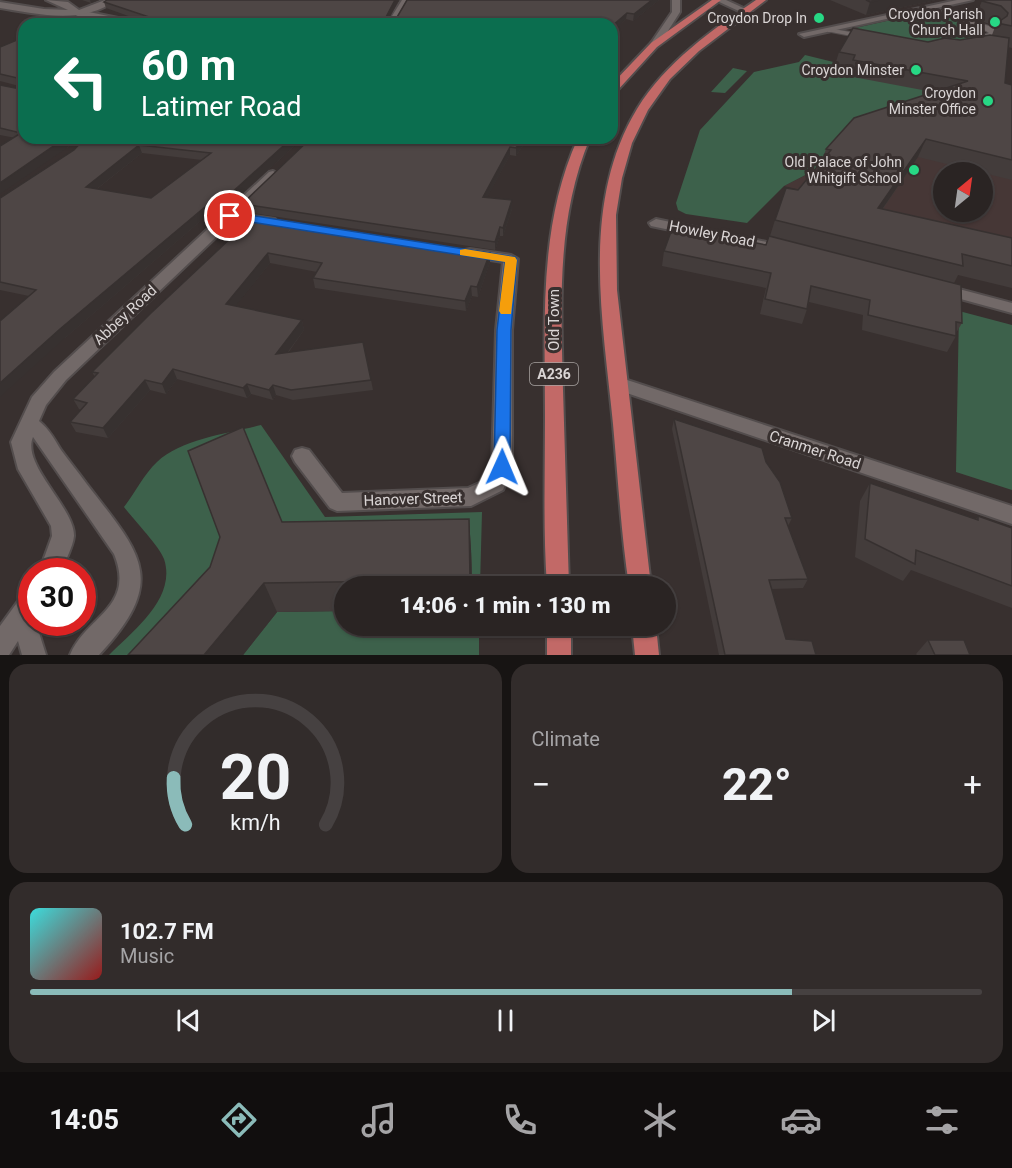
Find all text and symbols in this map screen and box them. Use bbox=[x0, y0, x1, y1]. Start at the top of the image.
place label: Croydon Parish Church Hall bbox=[888, 6, 983, 38]
place label: Croydon Drop In bbox=[707, 10, 807, 26]
marker: Croydon Drop In bbox=[812, 11, 826, 25]
marker: Croydon Parish Church Hall bbox=[988, 15, 1002, 29]
text: 60 m bbox=[141, 41, 236, 90]
icon: left bbox=[42, 42, 120, 120]
place label: Croydon Minster bbox=[801, 62, 904, 78]
marker: Croydon Minster bbox=[909, 63, 923, 77]
place label: Croydon Minster Office bbox=[889, 85, 976, 117]
text: Latimer Road bbox=[141, 91, 301, 123]
marker: Croydon Minster Office bbox=[981, 94, 995, 108]
place label: Old Palace of John Whitgift School bbox=[785, 154, 902, 186]
north arrow bbox=[933, 162, 993, 222]
map controls bbox=[933, 162, 993, 222]
marker: Old Palace of John Whitgift School bbox=[907, 163, 921, 177]
pin bbox=[204, 190, 255, 241]
icon: arrive bbox=[213, 199, 246, 232]
street label: Howley Road bbox=[667, 217, 757, 251]
street label: Abbey Road bbox=[90, 281, 160, 349]
street label: Old Town bbox=[545, 289, 563, 351]
road number: A236 bbox=[530, 363, 578, 385]
street label: Cranmer Road bbox=[767, 427, 863, 473]
position arrow bbox=[470, 435, 534, 499]
street label: Hanover Street bbox=[363, 488, 463, 510]
speed limit sign: 30 bbox=[18, 558, 96, 636]
text: 14:06 · 1 min · 130 m bbox=[400, 593, 610, 618]
text: Climate bbox=[532, 727, 600, 751]
text: 20 bbox=[219, 741, 291, 814]
text: 22° bbox=[722, 758, 792, 811]
text: − bbox=[532, 765, 550, 804]
text: + bbox=[963, 765, 982, 804]
text: km/h bbox=[230, 811, 280, 836]
text: 102.7 FM bbox=[120, 919, 214, 944]
text: Music bbox=[120, 944, 174, 968]
icon: previous bbox=[172, 1004, 205, 1037]
icon: pause bbox=[489, 1004, 522, 1037]
icon: next bbox=[807, 1004, 840, 1037]
icon: directions bbox=[218, 1099, 260, 1141]
icon: music bbox=[358, 1099, 400, 1141]
icon: phone bbox=[499, 1099, 541, 1141]
icon: climate bbox=[639, 1099, 681, 1141]
icon: car bbox=[780, 1099, 822, 1141]
icon: filters bbox=[921, 1099, 963, 1141]
text: 14:05 bbox=[49, 1104, 119, 1136]

